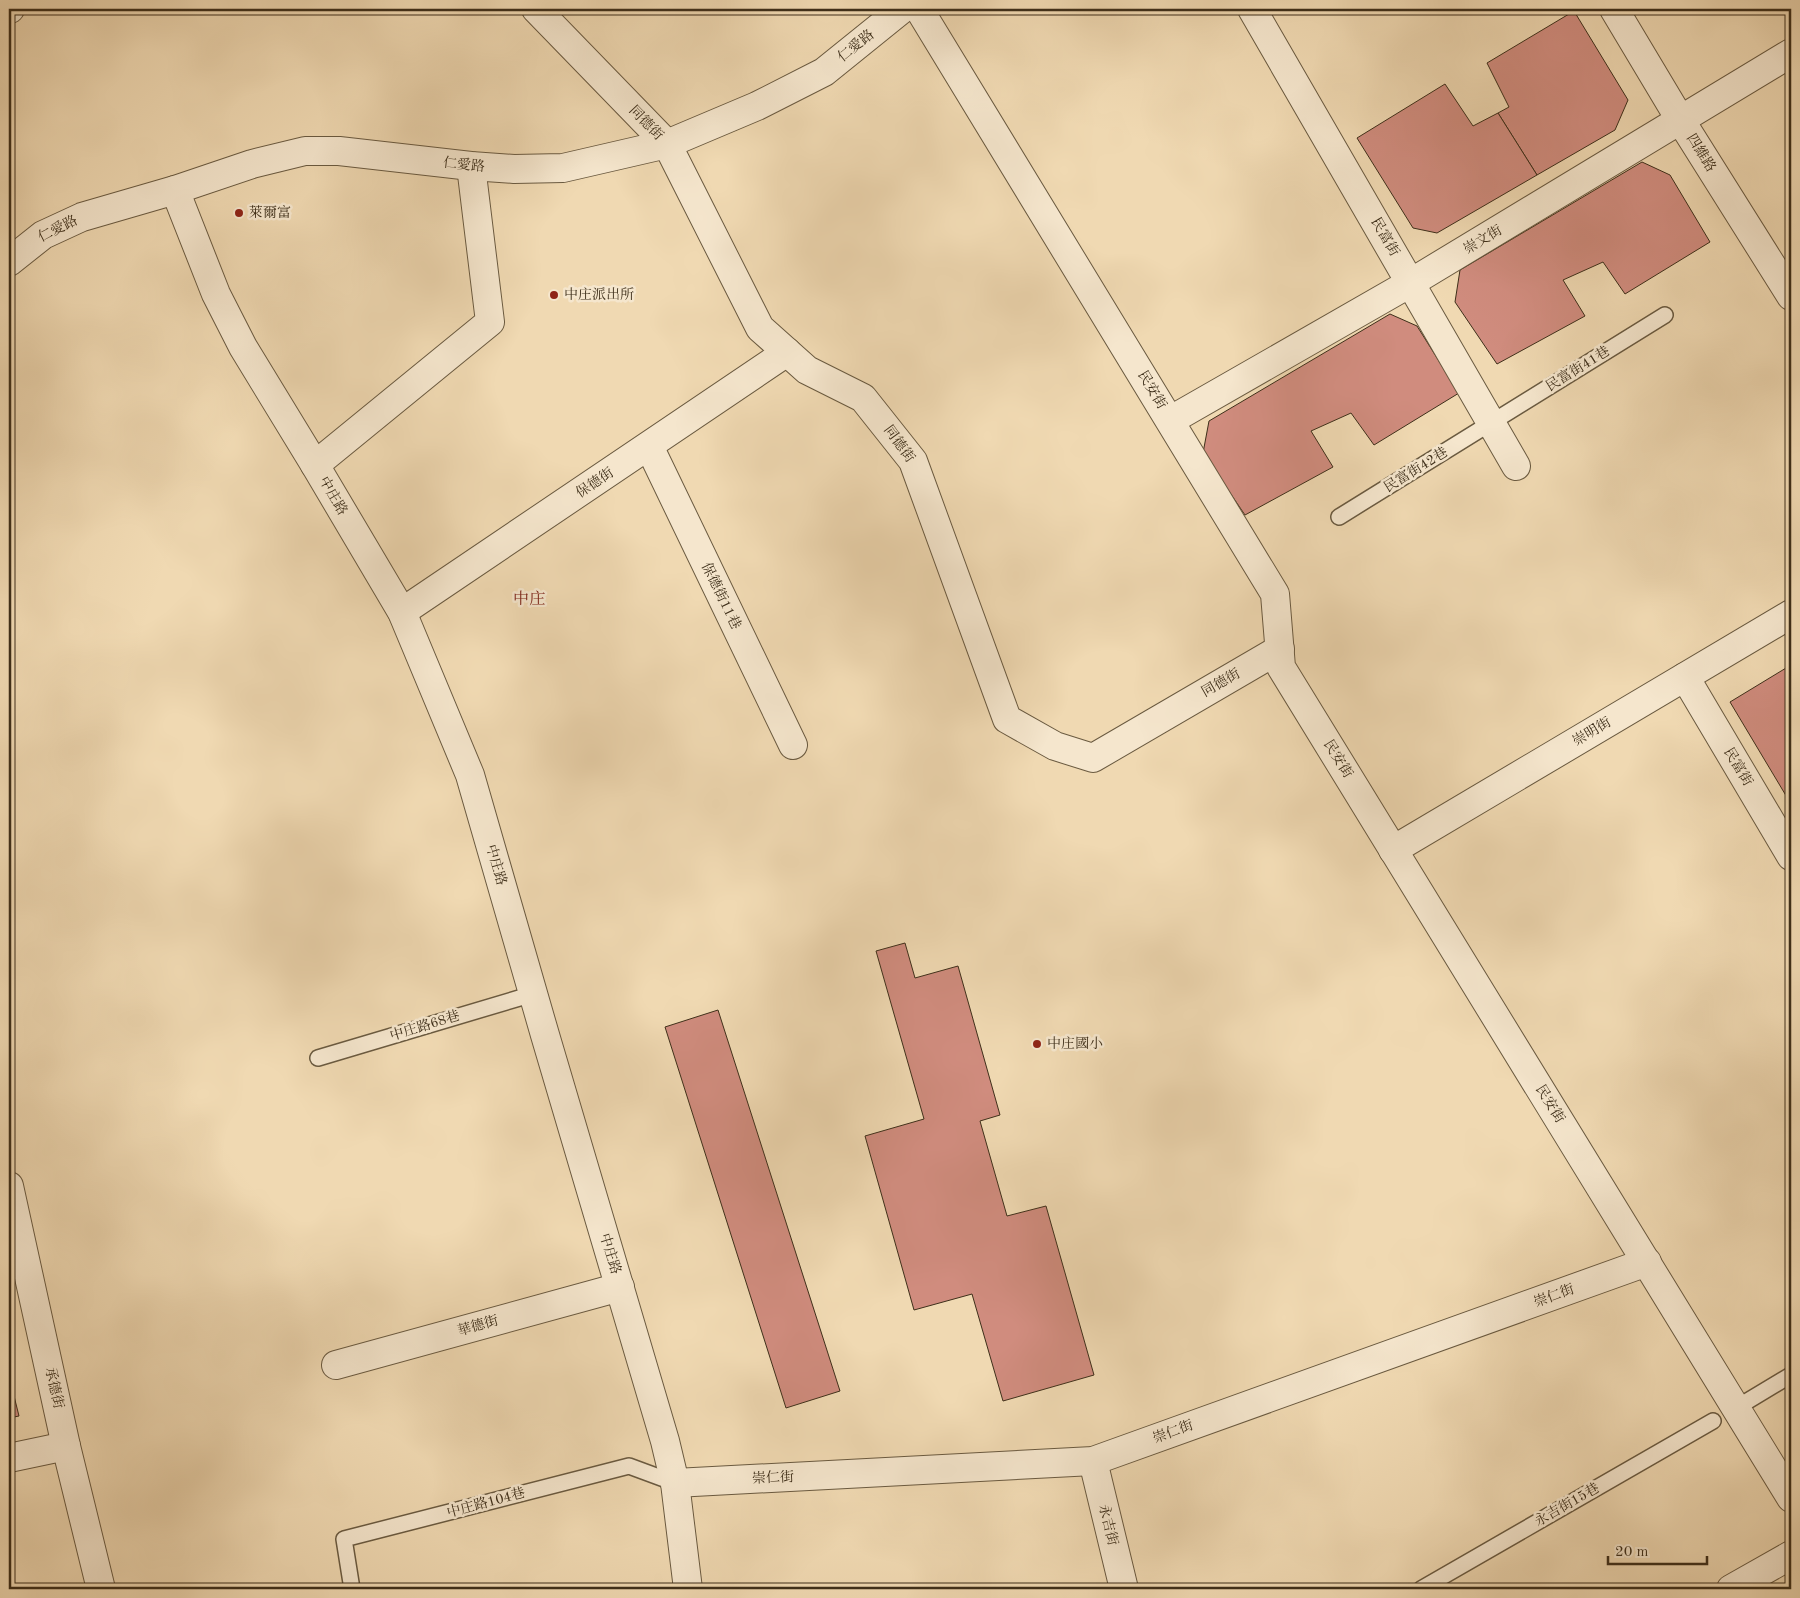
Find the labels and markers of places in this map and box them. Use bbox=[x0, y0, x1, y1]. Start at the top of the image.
place label: 萊爾富 bbox=[249, 205, 291, 220]
marker: 萊爾富 bbox=[233, 207, 245, 219]
place label: 中庄派出所 bbox=[564, 287, 634, 302]
marker: 中庄派出所 bbox=[548, 289, 560, 301]
place label: 中庄國小 bbox=[1047, 1036, 1103, 1051]
marker: 中庄國小 bbox=[1031, 1038, 1043, 1050]

